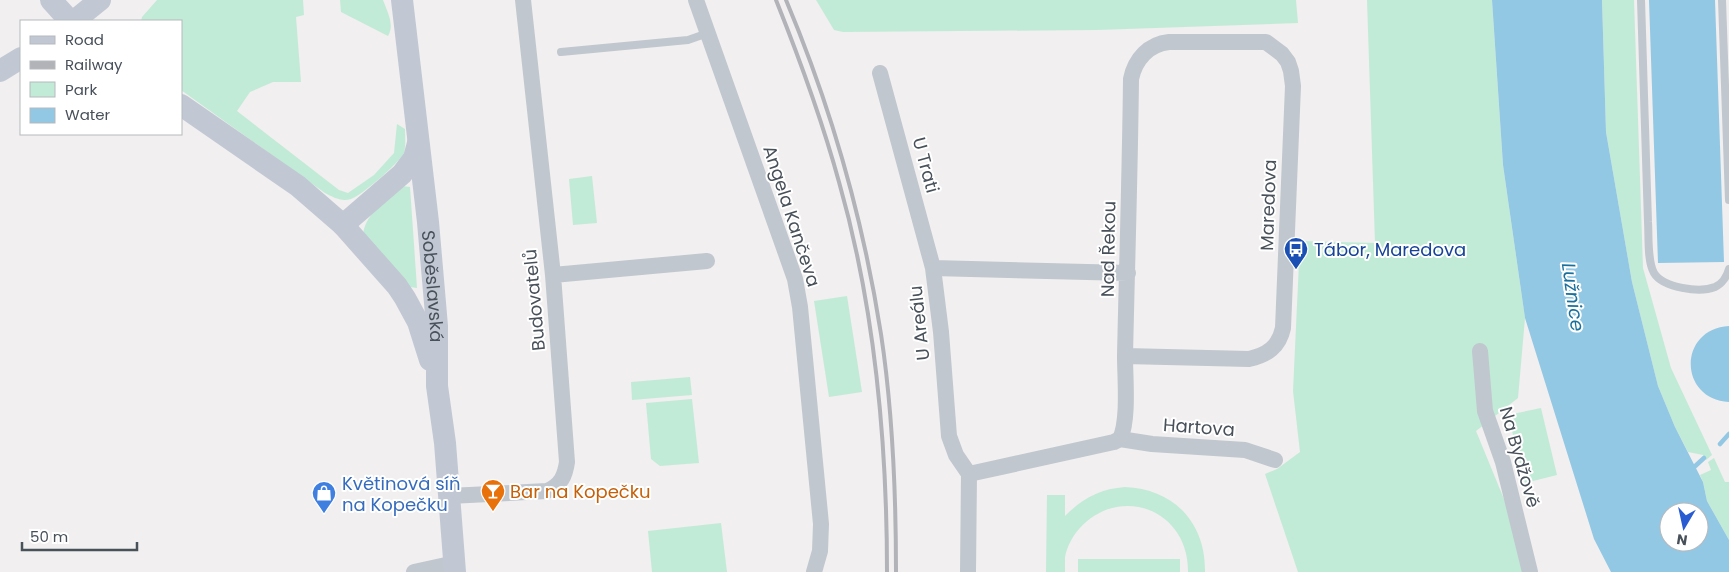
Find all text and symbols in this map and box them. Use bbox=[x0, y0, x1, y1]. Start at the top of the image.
legend bbox=[20, 20, 182, 135]
text: Road bbox=[65, 29, 104, 50]
text: Railway bbox=[65, 54, 123, 75]
text: Park bbox=[65, 79, 97, 100]
text: Water bbox=[65, 104, 111, 125]
street label: U Trati bbox=[907, 134, 945, 196]
street label: Angela Kančeva bbox=[757, 142, 827, 290]
street label: Maredova bbox=[1254, 159, 1282, 251]
street label: Nad Řekou bbox=[1095, 201, 1121, 297]
street label: Soběslavská bbox=[416, 229, 450, 342]
bus stop icon: Tábor, Maredova bbox=[1283, 236, 1309, 270]
place label: Tábor, Maredova bbox=[1314, 237, 1466, 262]
street label: Budovatelů bbox=[517, 248, 551, 352]
water label: Lužnice bbox=[1555, 261, 1591, 333]
street label: U Areálu bbox=[903, 284, 935, 362]
street label: Na Bydžově bbox=[1494, 404, 1546, 510]
street label: Hartova bbox=[1162, 412, 1236, 442]
place label: Květinová síň na Kopečku bbox=[342, 471, 460, 517]
bar icon: Bar na Kopečku bbox=[480, 478, 506, 512]
place label: Bar na Kopečku bbox=[510, 479, 651, 504]
shop icon: Květinová síň na Kopečku bbox=[311, 480, 337, 514]
north arrow bbox=[1659, 502, 1709, 552]
scale bar bbox=[22, 520, 138, 552]
text: 50 m bbox=[30, 526, 68, 547]
text: N bbox=[1675, 529, 1689, 551]

